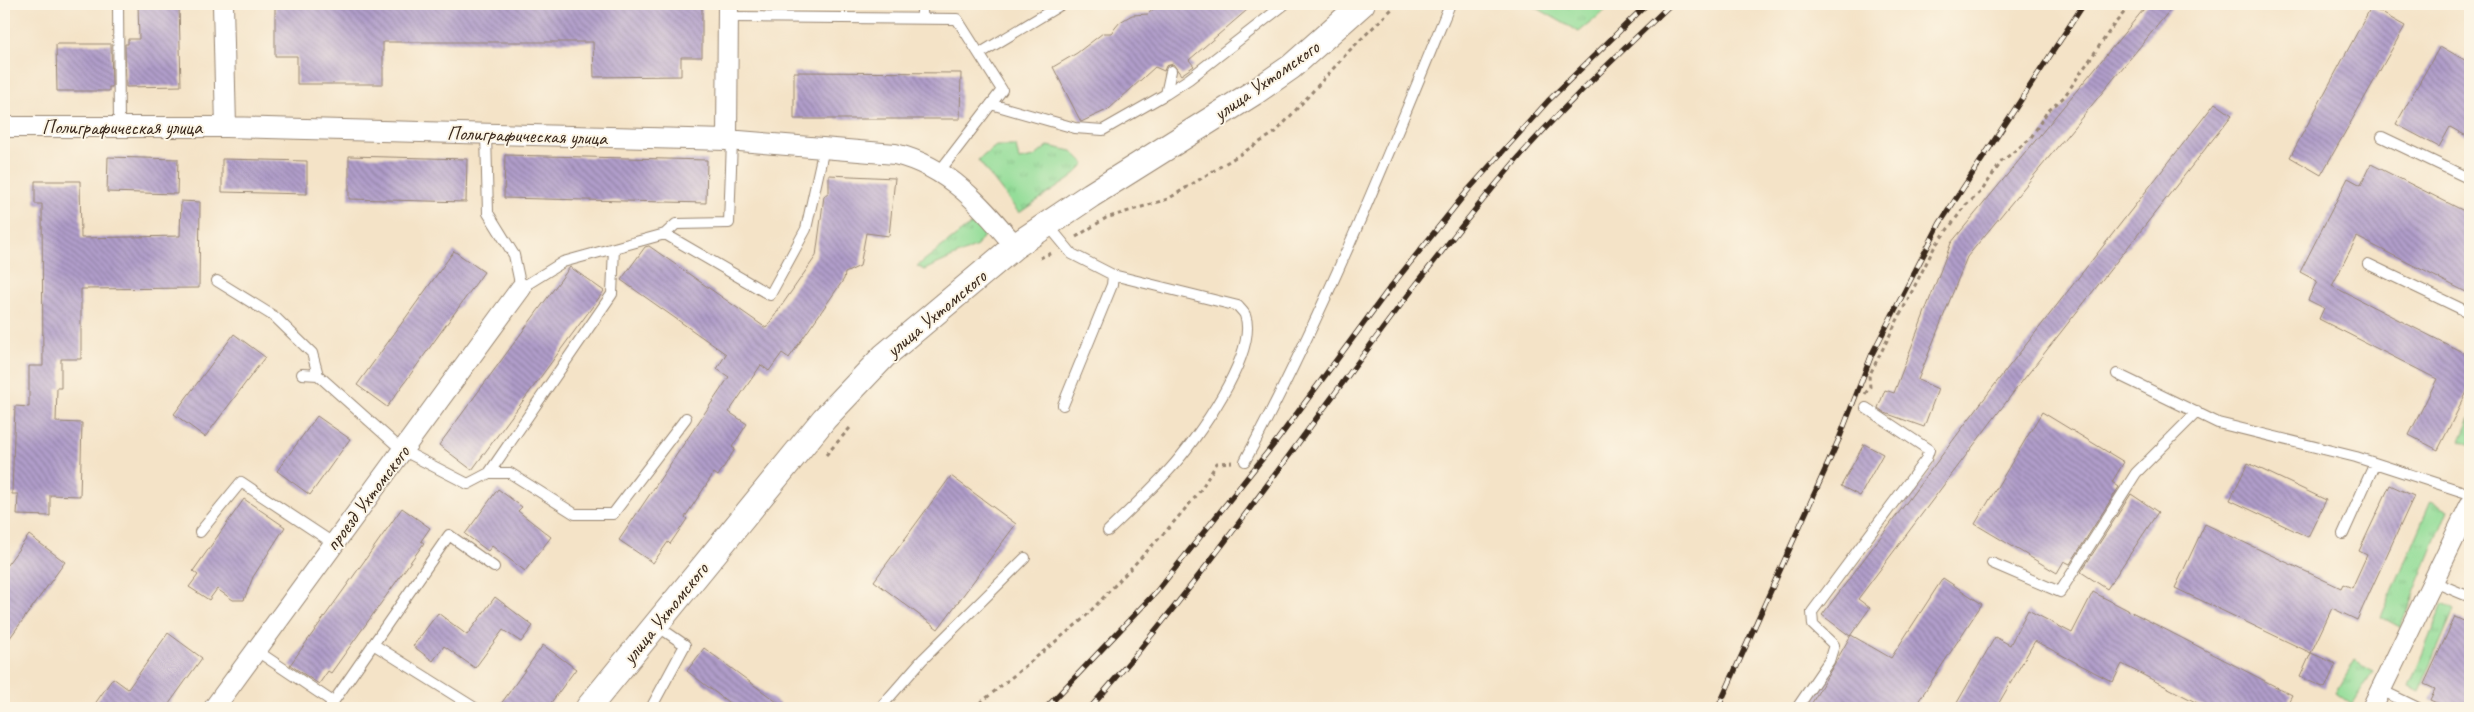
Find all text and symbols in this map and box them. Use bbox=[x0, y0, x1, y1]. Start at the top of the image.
street label: улица Ухтомского bbox=[1208, 34, 1325, 127]
street label: Полиграфическая улица bbox=[42, 115, 203, 140]
street label: Полиграфическая улица bbox=[447, 120, 609, 151]
street label: улица Ухтомского bbox=[880, 264, 992, 363]
street label: проезд Ухтомского bbox=[320, 440, 416, 556]
street label: улица Ухтомского bbox=[616, 557, 715, 670]

